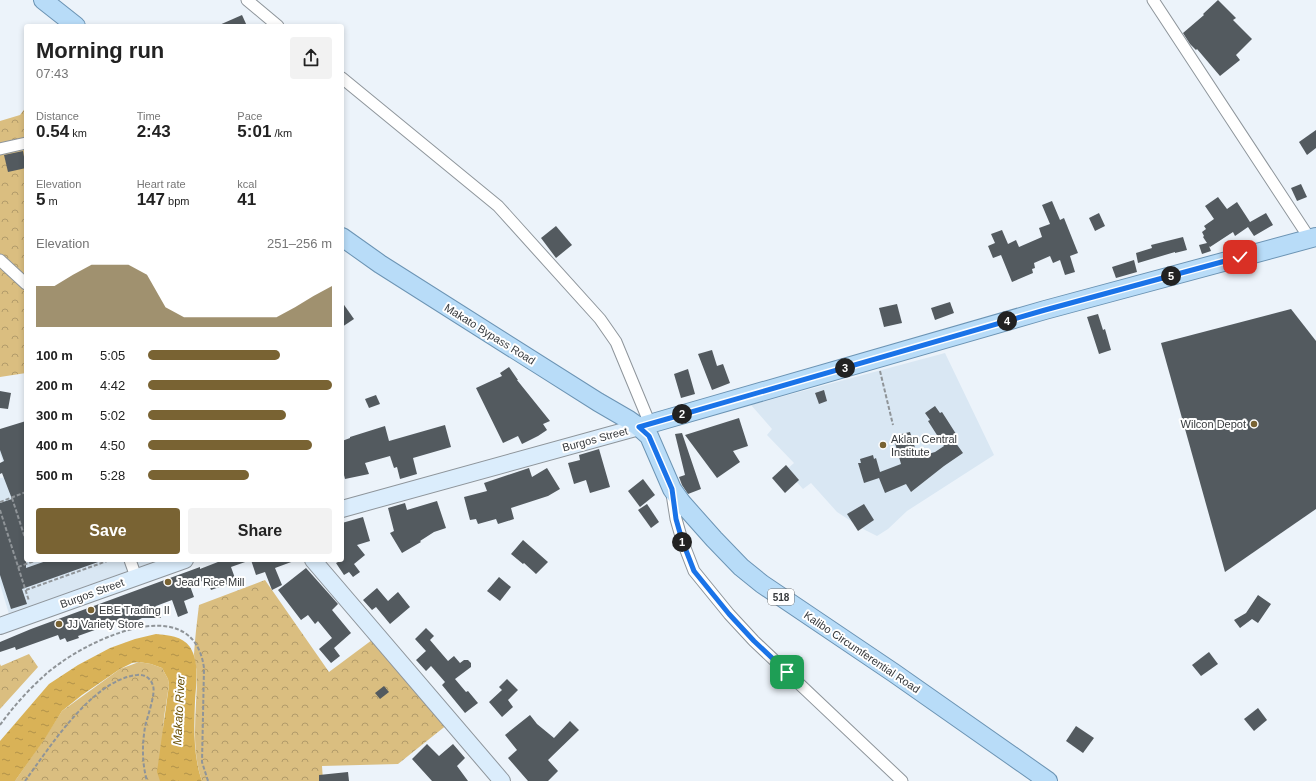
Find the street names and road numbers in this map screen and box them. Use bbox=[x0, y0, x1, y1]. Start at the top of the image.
street label: Makato Bypass Road bbox=[442, 301, 538, 367]
street label: Burgos Street bbox=[561, 424, 629, 454]
street label: Burgos Street bbox=[58, 576, 126, 610]
road number: 518 bbox=[768, 589, 794, 605]
street label: Kalibo Circumferential Road bbox=[802, 609, 922, 695]

